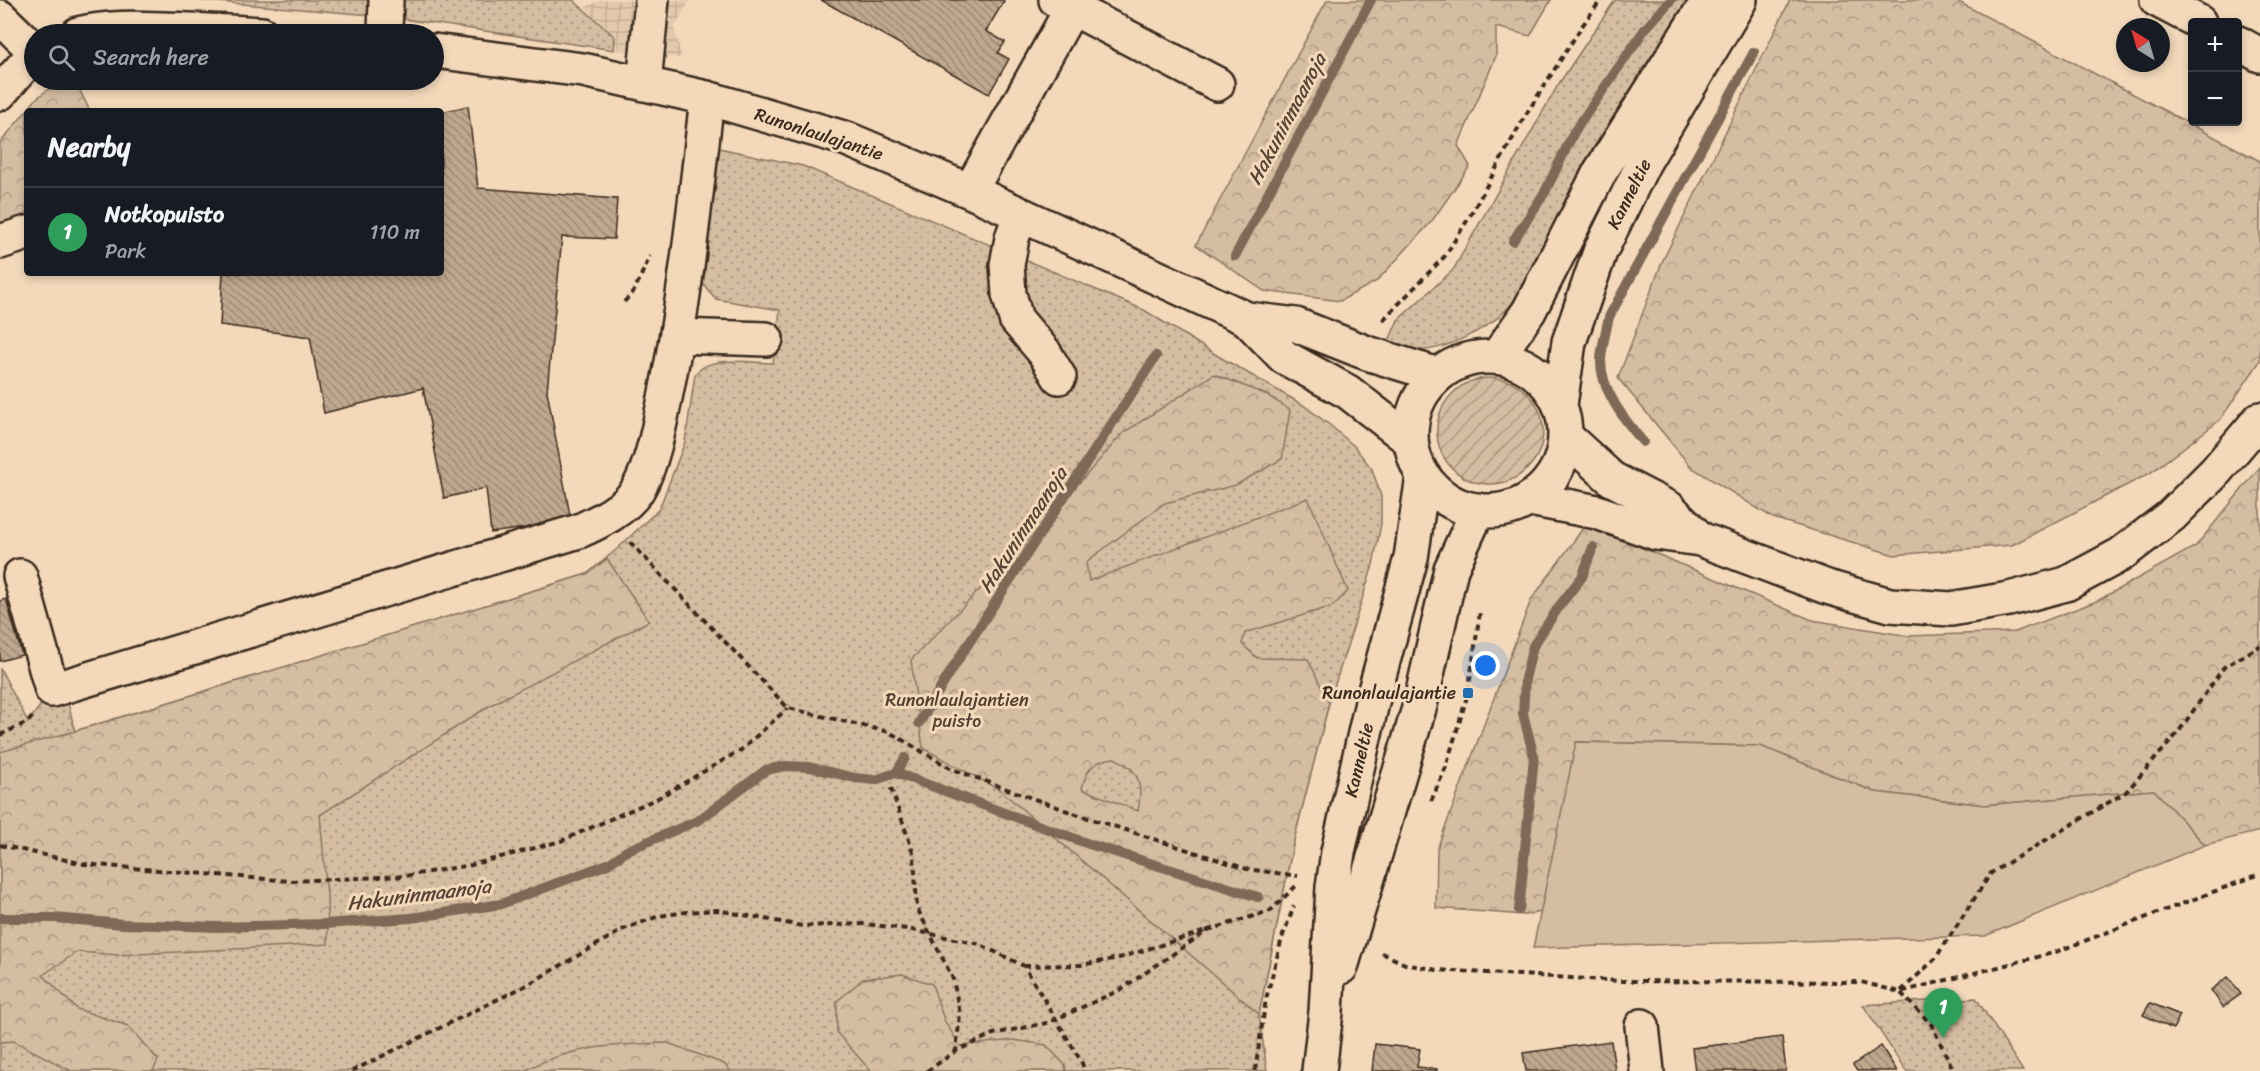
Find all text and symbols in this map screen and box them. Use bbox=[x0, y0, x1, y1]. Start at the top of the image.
north arrow bbox=[2116, 18, 2170, 72]
map controls bbox=[2188, 18, 2242, 126]
button: + bbox=[2188, 18, 2242, 72]
search box bbox=[24, 24, 444, 90]
text: Search here bbox=[93, 38, 209, 77]
icon: search bbox=[45, 41, 78, 74]
water label: Hakuninmaanoja bbox=[1238, 45, 1337, 191]
button: − bbox=[2188, 72, 2242, 126]
street label: Runonlaulajantie bbox=[750, 98, 888, 170]
text: Nearby bbox=[48, 124, 130, 170]
street label: Kanneltie bbox=[1598, 153, 1660, 235]
text: Notkopuisto bbox=[105, 195, 224, 234]
text: 1 bbox=[63, 215, 72, 250]
text: 110 m bbox=[370, 215, 420, 250]
text: Park bbox=[105, 234, 146, 269]
water label: Hakuninmaanoja bbox=[969, 458, 1078, 600]
your location bbox=[1471, 651, 1500, 680]
place label: Runonlaulajantie bbox=[1322, 677, 1456, 709]
park label: Runonlaulajantien puisto bbox=[885, 684, 1029, 737]
marker: Runonlaulajantie bbox=[1461, 686, 1475, 700]
street label: Kanneltie bbox=[1335, 719, 1383, 801]
water label: Hakuninmaanoja bbox=[345, 869, 495, 921]
pin: 1 bbox=[1924, 988, 1962, 1038]

